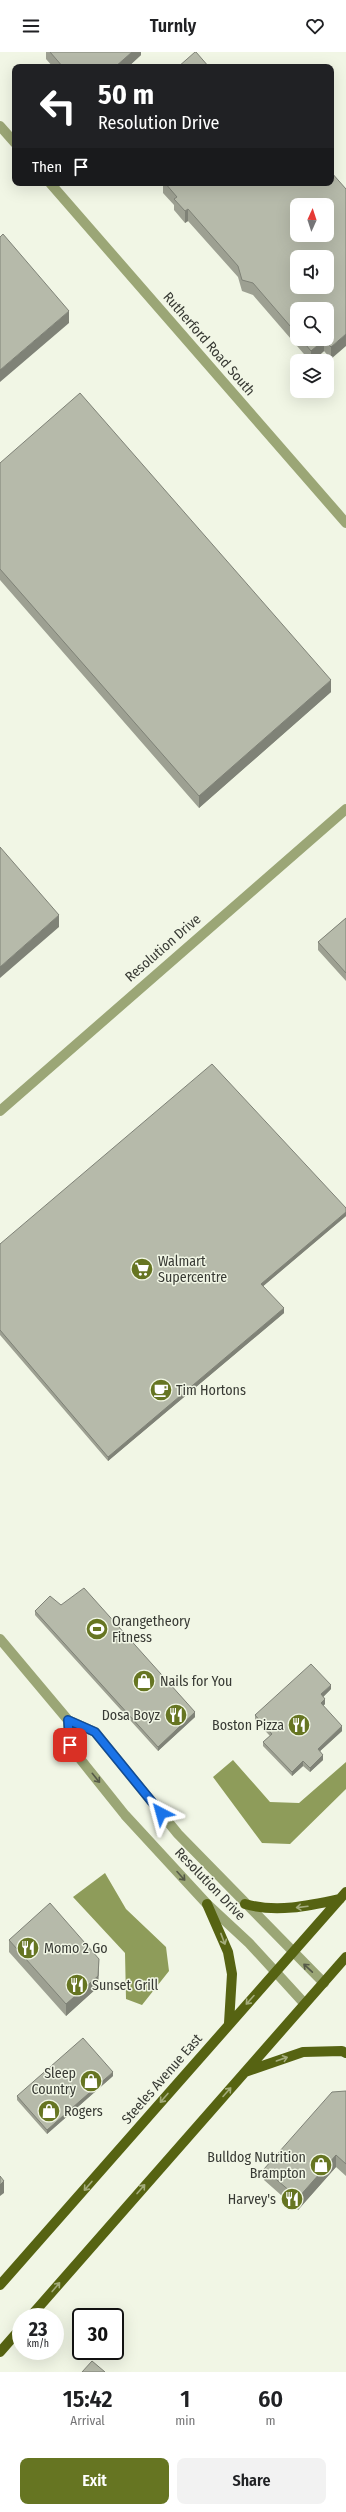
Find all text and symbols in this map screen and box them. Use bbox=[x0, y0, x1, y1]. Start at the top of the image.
icon: menu bbox=[20, 15, 42, 37]
text: Turnly bbox=[150, 15, 196, 37]
icon: heart bbox=[304, 15, 326, 37]
text: 50 m bbox=[98, 78, 154, 111]
icon: left bbox=[32, 80, 84, 132]
text: Resolution Drive bbox=[98, 112, 219, 134]
icon: arrive bbox=[70, 156, 92, 178]
text: Then bbox=[32, 158, 62, 176]
north arrow bbox=[290, 198, 334, 242]
map controls bbox=[290, 198, 334, 398]
button: sound bbox=[290, 250, 334, 294]
street label: Rutherford Road South bbox=[159, 289, 259, 399]
button: search bbox=[290, 302, 334, 346]
button: layers bbox=[290, 354, 334, 398]
street label: Resolution Drive bbox=[122, 911, 204, 985]
place label: Walmart Supercentre bbox=[158, 1253, 227, 1286]
supermarket icon: Walmart Supercentre bbox=[129, 1256, 155, 1282]
cafe icon: Tim Hortons bbox=[148, 1377, 174, 1403]
place label: Tim Hortons bbox=[176, 1382, 246, 1399]
place label: Orangetheory Fitness bbox=[112, 1613, 191, 1646]
sports icon: Orangetheory Fitness bbox=[84, 1616, 110, 1642]
shop icon: Nails for You bbox=[131, 1668, 157, 1694]
place label: Nails for You bbox=[160, 1673, 232, 1690]
restaurant icon: Dosa Boyz bbox=[163, 1702, 189, 1728]
place label: Dosa Boyz bbox=[102, 1707, 160, 1724]
restaurant icon: Boston Pizza bbox=[286, 1712, 312, 1738]
place label: Boston Pizza bbox=[212, 1717, 284, 1734]
pin bbox=[53, 1728, 87, 1762]
icon: arrive bbox=[59, 1734, 81, 1756]
one-way arrow bbox=[92, 1773, 100, 1784]
position arrow bbox=[140, 1792, 182, 1834]
street label: Resolution Drive bbox=[171, 1844, 249, 1924]
one-way arrow bbox=[176, 1871, 186, 1881]
one-way arrow bbox=[296, 1903, 309, 1911]
one-way arrow bbox=[220, 1933, 228, 1945]
restaurant icon: Momo 2 Go bbox=[15, 1935, 41, 1961]
place label: Momo 2 Go bbox=[44, 1940, 108, 1957]
one-way arrow bbox=[303, 1963, 313, 1972]
restaurant icon: Sunset Grill bbox=[64, 1972, 90, 1998]
place label: Sunset Grill bbox=[92, 1977, 159, 1994]
one-way arrow bbox=[245, 1995, 254, 2006]
street label: Steeles Avenue East bbox=[118, 2030, 206, 2128]
one-way arrow bbox=[276, 2055, 289, 2062]
place label: Sleep Country bbox=[31, 2065, 77, 2098]
shop icon: Sleep Country bbox=[78, 2068, 104, 2094]
one-way arrow bbox=[223, 2087, 232, 2097]
one-way arrow bbox=[159, 2093, 168, 2103]
shop icon: Rogers bbox=[36, 2098, 62, 2124]
place label: Rogers bbox=[64, 2103, 103, 2120]
place label: Bulldog Nutrition Brampton bbox=[207, 2149, 306, 2182]
shop icon: Bulldog Nutrition Brampton bbox=[308, 2152, 334, 2178]
one-way arrow bbox=[84, 2180, 93, 2190]
one-way arrow bbox=[136, 2185, 145, 2195]
restaurant icon: Harvey's bbox=[279, 2186, 305, 2212]
place label: Harvey's bbox=[228, 2191, 276, 2208]
one-way arrow bbox=[51, 2282, 60, 2293]
speed limit sign: 30 bbox=[72, 2308, 124, 2360]
text: 23 bbox=[29, 2317, 47, 2341]
text: km/h bbox=[27, 2338, 49, 2350]
text: 15:42 bbox=[63, 2385, 112, 2413]
text: 1 bbox=[180, 2385, 190, 2413]
text: 60 bbox=[258, 2385, 283, 2413]
text: Arrival bbox=[70, 2413, 105, 2428]
text: min bbox=[175, 2413, 195, 2428]
text: m bbox=[266, 2413, 276, 2428]
button: Exit bbox=[20, 2458, 169, 2504]
button: Share bbox=[177, 2458, 326, 2504]

